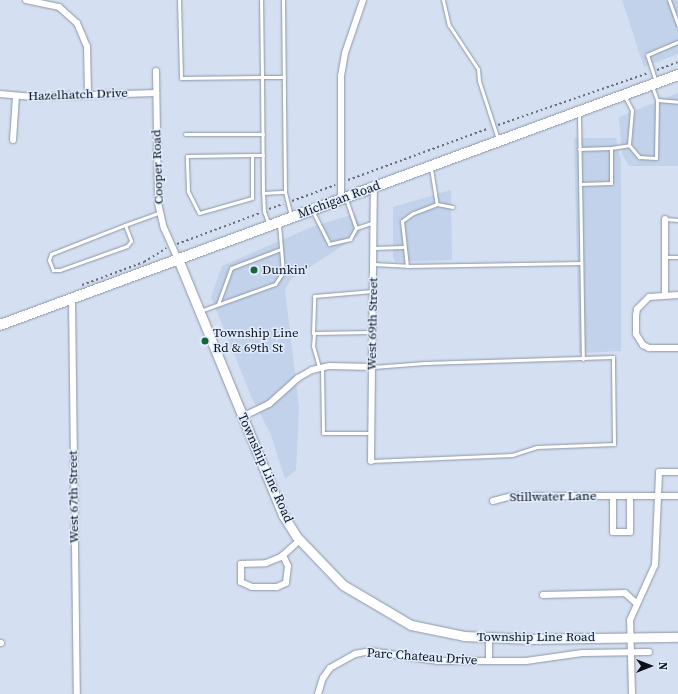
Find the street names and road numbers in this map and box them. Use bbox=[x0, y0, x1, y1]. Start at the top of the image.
street label: Hazelhatch Drive bbox=[28, 85, 128, 105]
street label: Cooper Road bbox=[149, 129, 167, 205]
street label: Michigan Road bbox=[296, 178, 382, 222]
street label: West 69th Street bbox=[364, 277, 382, 371]
street label: Township Line Road bbox=[234, 411, 296, 525]
street label: West 67th Street bbox=[65, 450, 83, 544]
street label: Stillwater Lane bbox=[509, 488, 597, 506]
street label: Township Line Road bbox=[477, 629, 595, 645]
street label: Parc Chateau Drive bbox=[366, 645, 478, 669]

